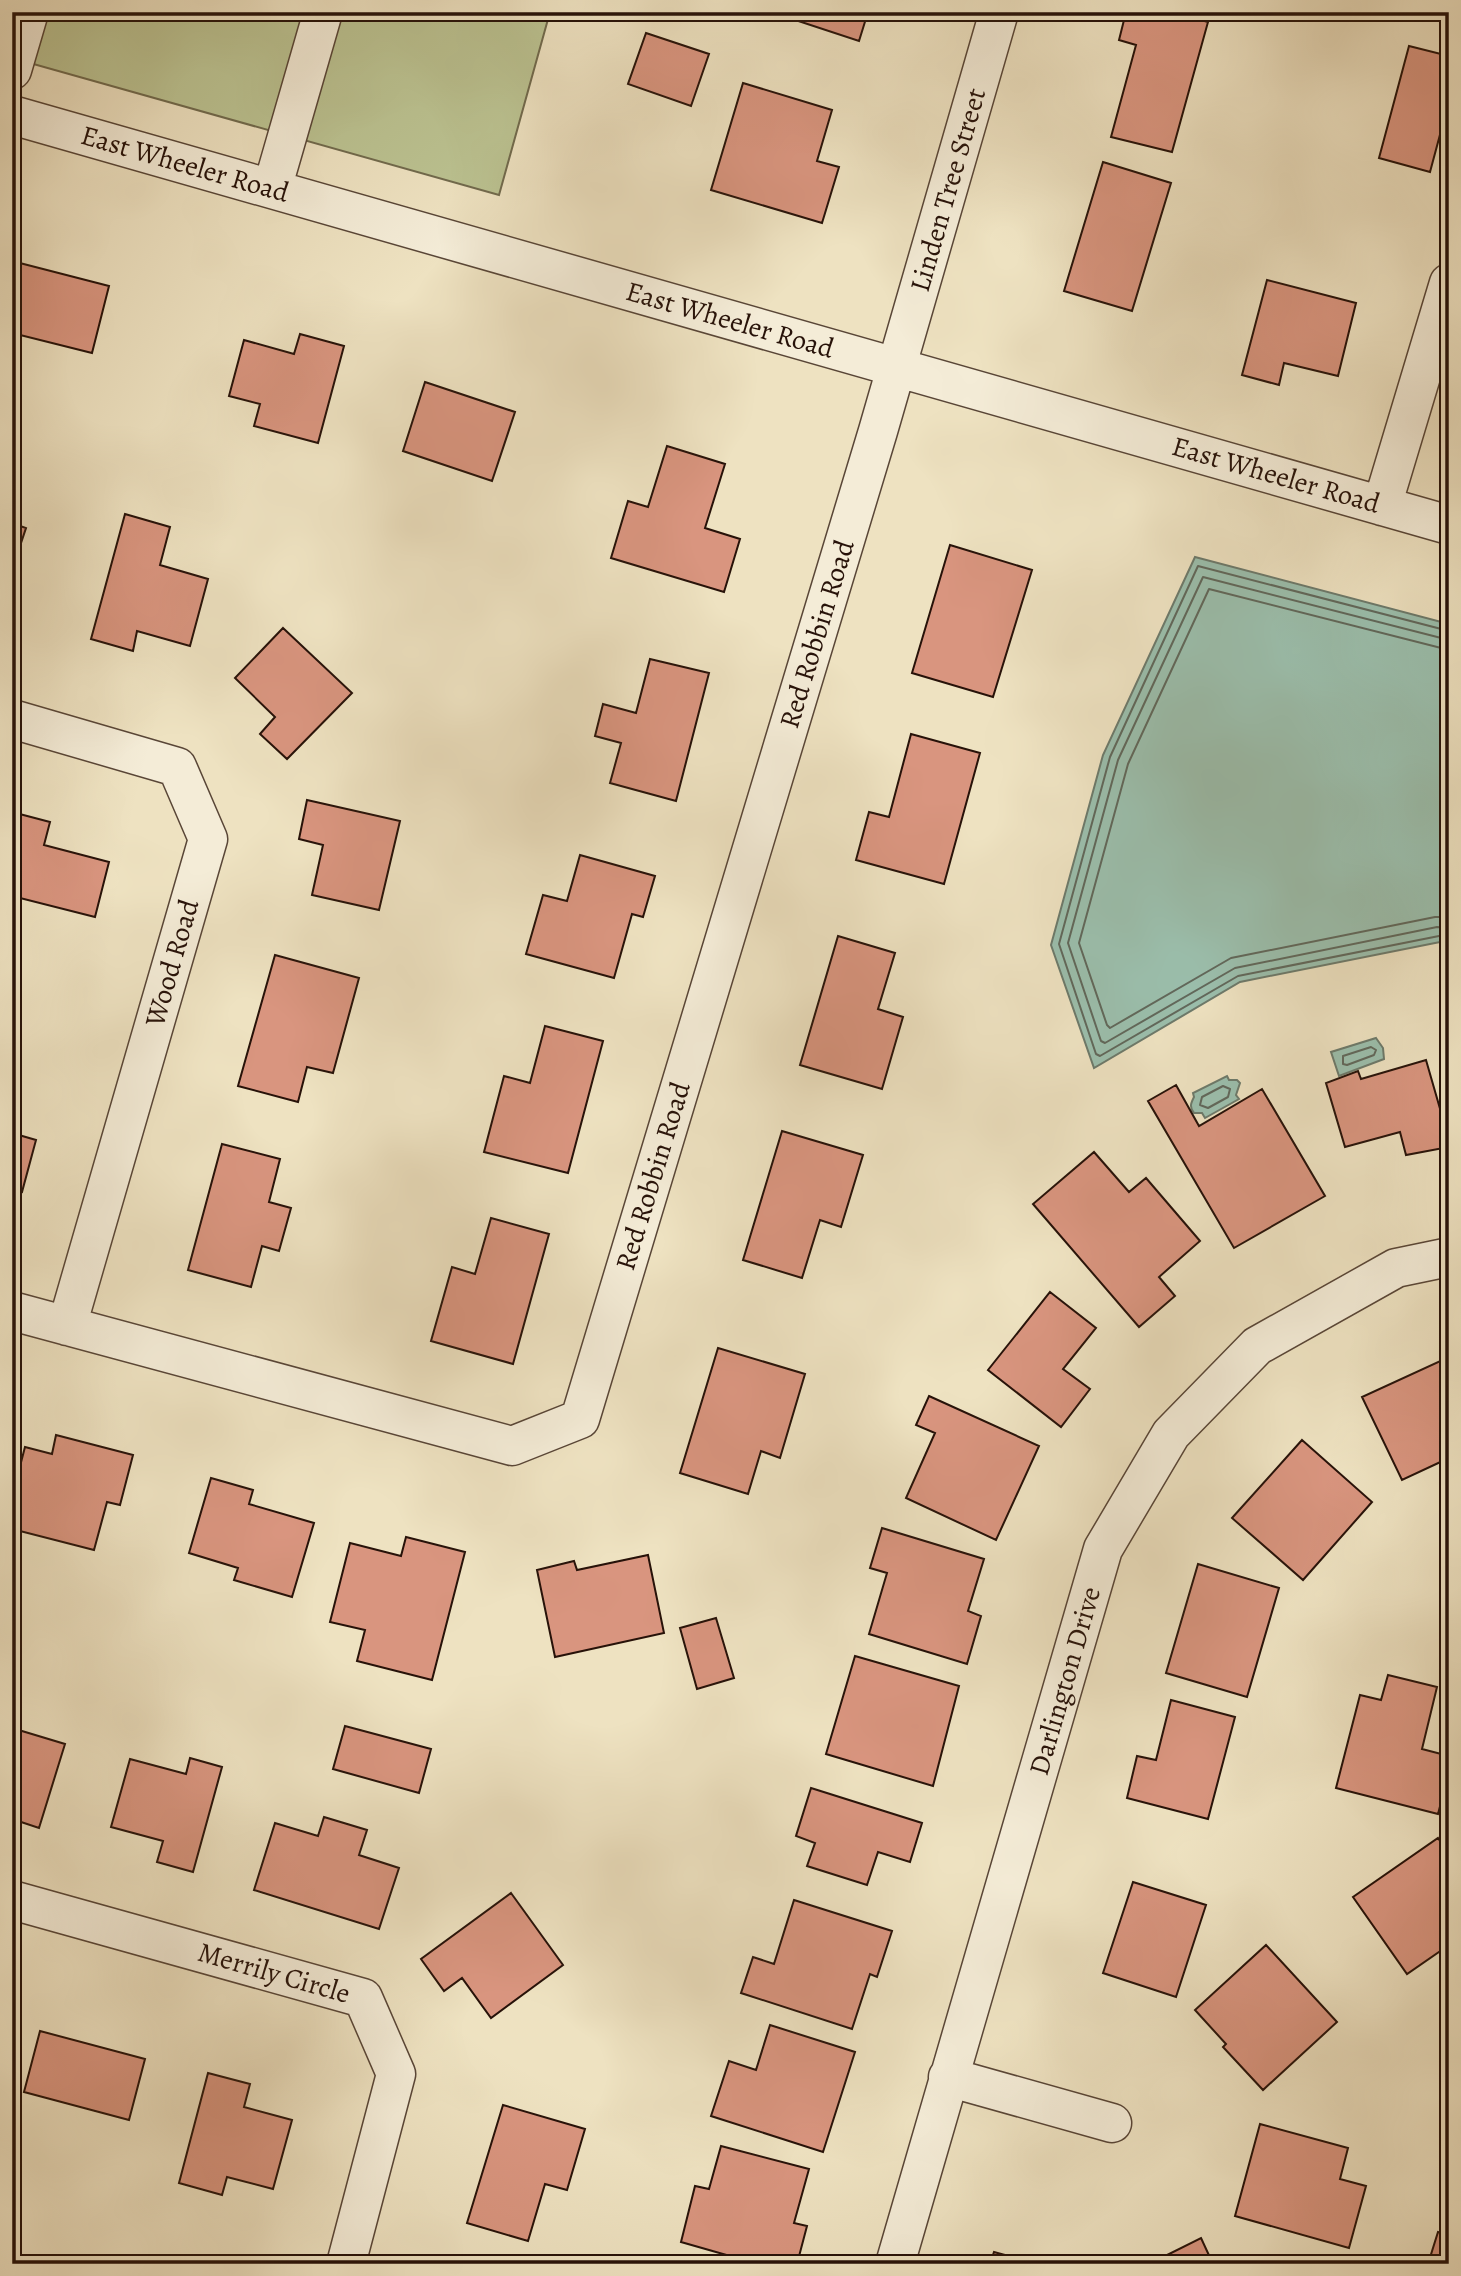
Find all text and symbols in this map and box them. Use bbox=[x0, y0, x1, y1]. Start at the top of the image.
street label: Linden Tree Street bbox=[901, 84, 995, 296]
street label: East Wheeler Road bbox=[76, 116, 294, 212]
street label: East Wheeler Road bbox=[621, 272, 839, 368]
street label: East Wheeler Road bbox=[1167, 427, 1385, 523]
street label: Red Robbin Road bbox=[770, 534, 864, 733]
street label: Wood Road bbox=[135, 894, 209, 1032]
street label: Red Robbin Road bbox=[606, 1076, 700, 1275]
street label: Darlington Drive bbox=[1020, 1582, 1110, 1780]
street label: Merrily Circle bbox=[194, 1933, 354, 2013]

